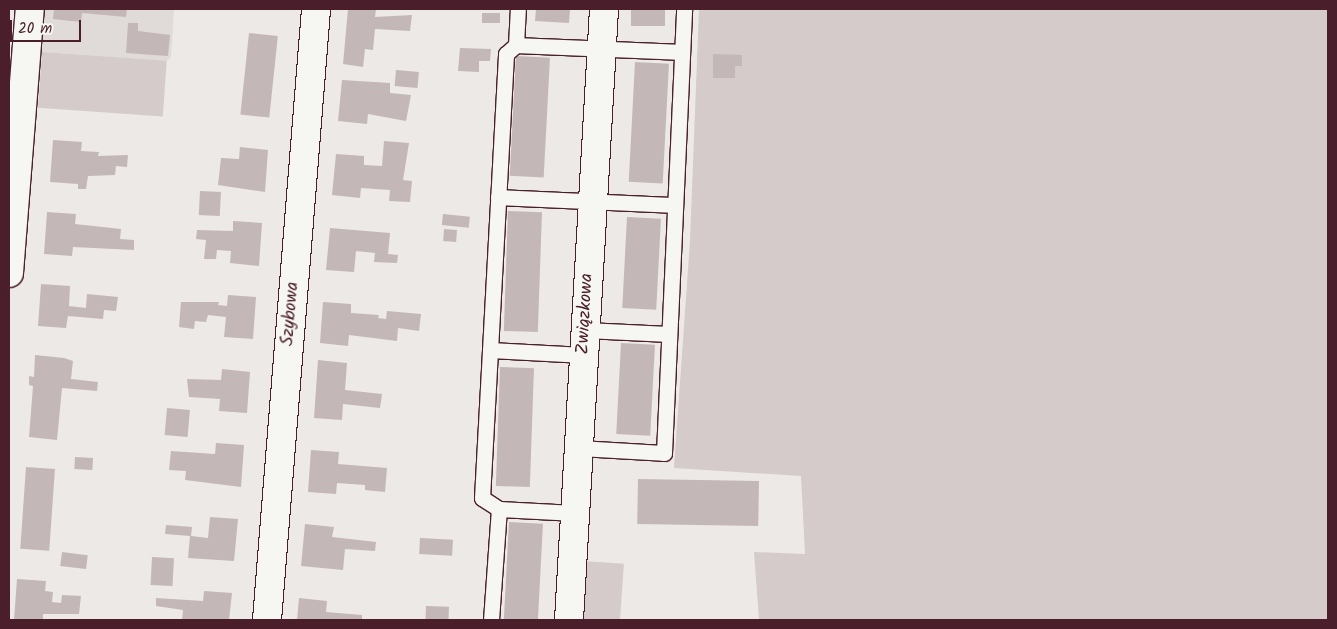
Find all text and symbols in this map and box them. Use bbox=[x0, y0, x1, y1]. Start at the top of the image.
scale bar bbox=[12, 10, 84, 42]
text: 20 m bbox=[18, 17, 52, 41]
street label: Związkowa bbox=[573, 273, 599, 355]
street label: Szybowa bbox=[277, 281, 305, 347]

